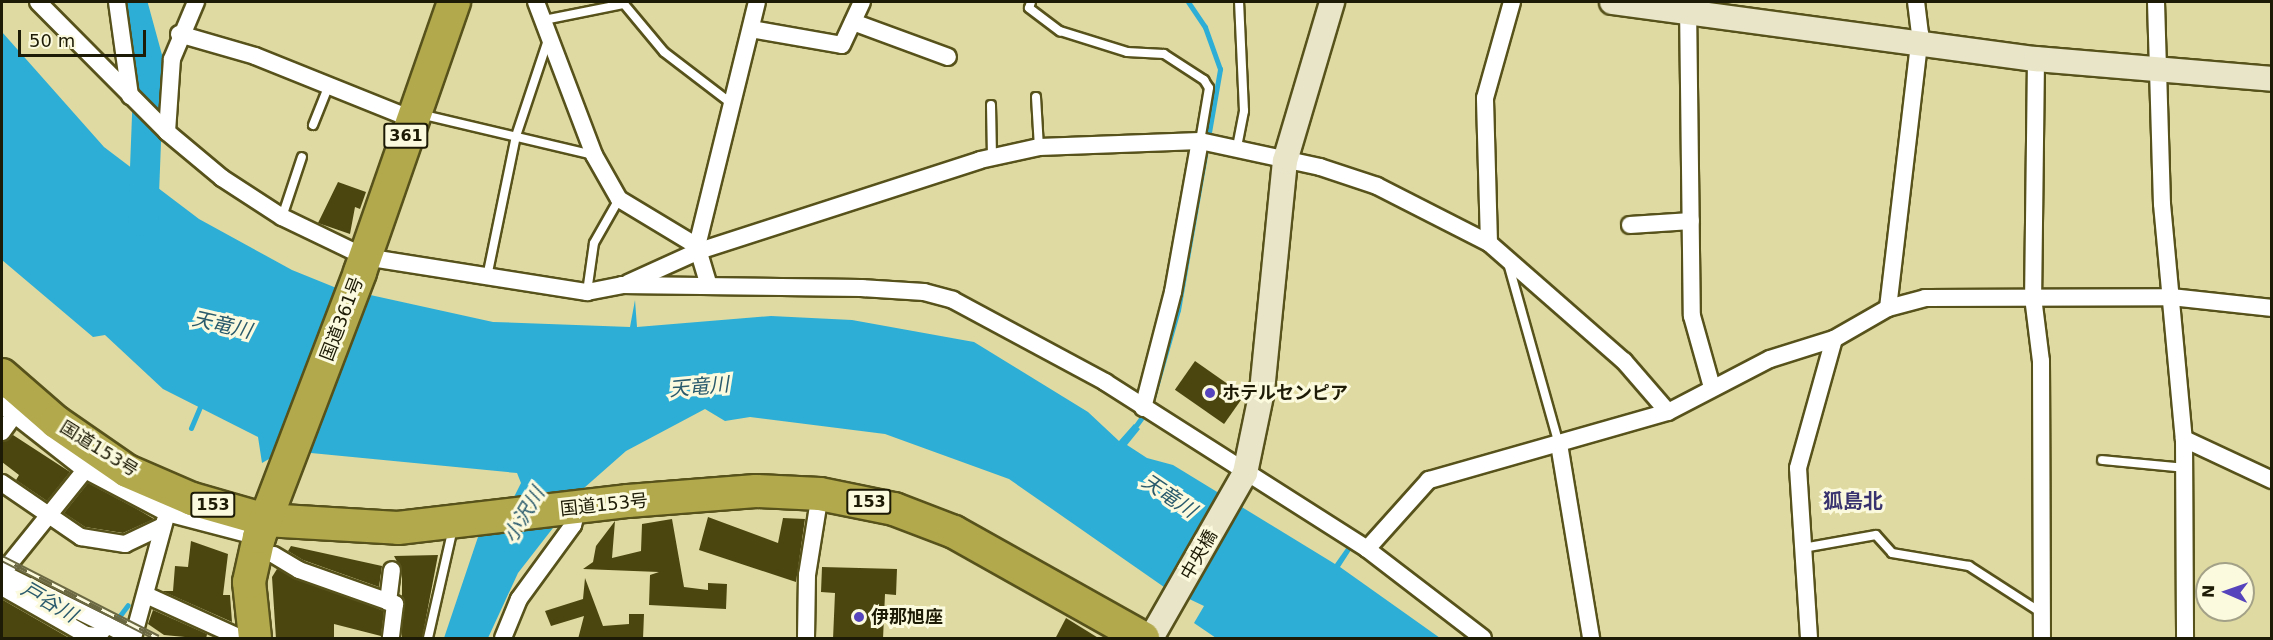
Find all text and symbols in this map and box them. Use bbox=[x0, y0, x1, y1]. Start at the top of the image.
scale bar bbox=[21, 18, 148, 56]
text: 50 m bbox=[29, 30, 75, 51]
road number: 361 bbox=[382, 123, 430, 149]
street label: 国道361号 bbox=[316, 274, 368, 364]
water label: 天竜川 bbox=[190, 307, 254, 343]
water label: 天竜川 bbox=[668, 372, 730, 402]
place label: ホテルセンピア bbox=[1222, 382, 1348, 404]
marker: ホテルセンピア bbox=[1203, 386, 1217, 400]
street label: 国道153号 bbox=[56, 416, 142, 482]
water label: 天竜川 bbox=[1137, 469, 1201, 523]
water label: 小沢川 bbox=[498, 483, 550, 547]
road number: 153 bbox=[845, 489, 893, 515]
district label: 狐島北 bbox=[1823, 489, 1883, 513]
street label: 国道153号 bbox=[559, 490, 649, 520]
road number: 153 bbox=[189, 492, 237, 518]
street label: 中央橋 bbox=[1176, 526, 1222, 584]
north arrow bbox=[2195, 562, 2255, 622]
water label: 戸谷川 bbox=[17, 577, 81, 627]
text: N bbox=[2199, 584, 2218, 598]
place label: 伊那旭座 bbox=[871, 606, 943, 628]
marker: 伊那旭座 bbox=[852, 610, 866, 624]

